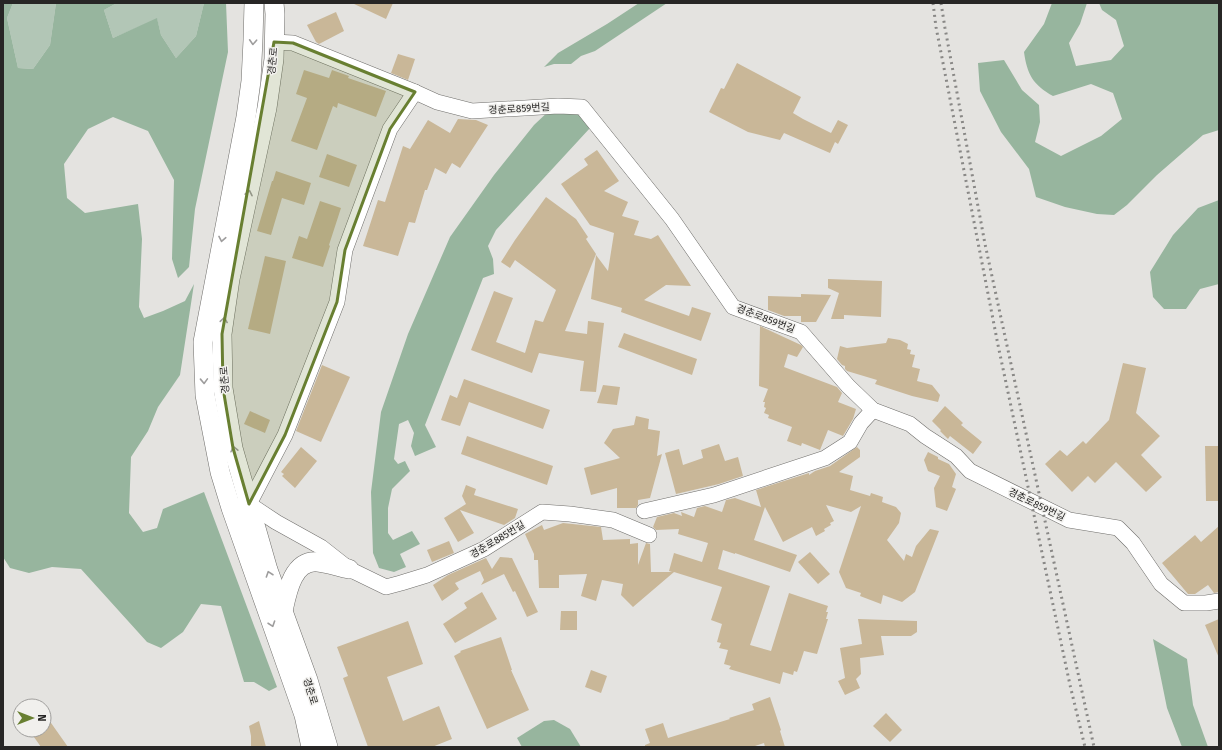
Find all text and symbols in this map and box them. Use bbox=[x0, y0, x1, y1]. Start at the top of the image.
one-way arrow bbox=[249, 39, 258, 45]
street label: 경춘로 bbox=[266, 47, 280, 75]
street label: 경춘로859번길 bbox=[488, 101, 550, 117]
one-way arrow bbox=[244, 189, 252, 196]
one-way arrow bbox=[218, 236, 226, 242]
street label: 경춘로859번길 bbox=[735, 302, 797, 336]
one-way arrow bbox=[219, 317, 228, 323]
street label: 경춘로 bbox=[218, 366, 232, 394]
one-way arrow bbox=[200, 378, 208, 384]
one-way arrow bbox=[230, 446, 238, 452]
street label: 경춘로859번길 bbox=[1006, 486, 1067, 524]
street label: 경춘로885번길 bbox=[468, 519, 527, 561]
one-way arrow bbox=[266, 571, 274, 578]
one-way arrow bbox=[267, 620, 275, 627]
street label: 경춘로 bbox=[300, 676, 320, 706]
north arrow bbox=[12, 698, 52, 738]
text: N bbox=[35, 714, 48, 722]

